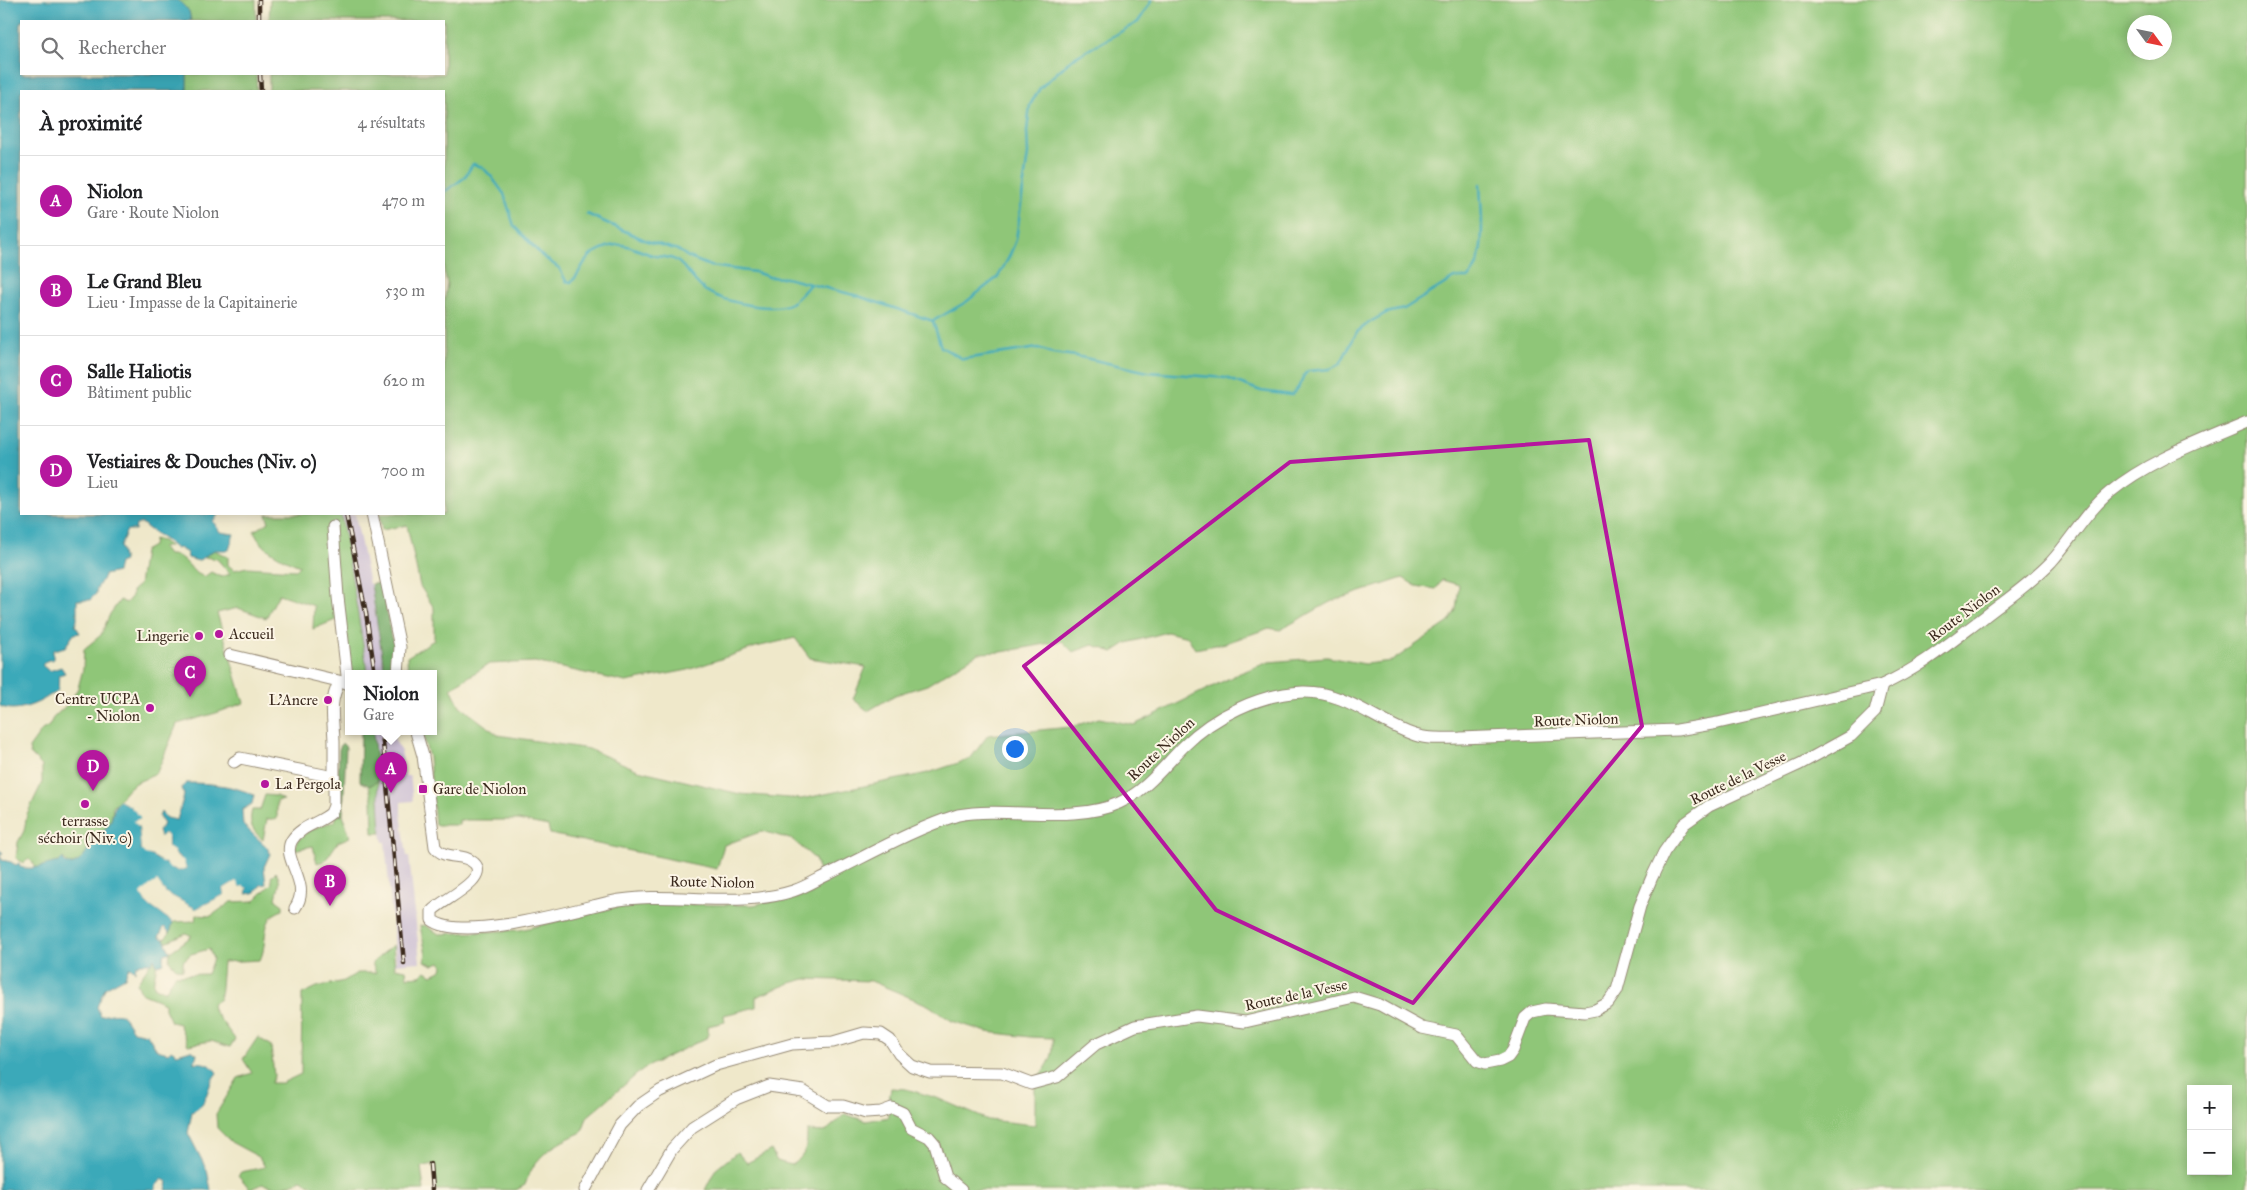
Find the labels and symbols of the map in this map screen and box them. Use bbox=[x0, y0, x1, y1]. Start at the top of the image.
north arrow bbox=[2127, 15, 2172, 60]
street label: Route Niolon bbox=[1925, 580, 2003, 646]
place label: Accueil bbox=[228, 625, 275, 643]
place label: Lingerie bbox=[137, 627, 189, 645]
marker: Accueil bbox=[213, 628, 225, 640]
marker: Lingerie bbox=[193, 630, 205, 642]
pin: C bbox=[174, 656, 206, 697]
place label: Centre UCPA - Niolon bbox=[55, 690, 140, 725]
place label: L’Ancre bbox=[269, 691, 318, 709]
marker: L’Ancre bbox=[322, 694, 334, 706]
marker: Centre UCPA - Niolon bbox=[144, 702, 156, 714]
street label: Route Niolon bbox=[1533, 710, 1619, 730]
street label: Route Niolon bbox=[1124, 713, 1198, 785]
your location bbox=[1002, 736, 1028, 762]
street label: Route de la Vesse bbox=[1687, 747, 1789, 809]
pin: D bbox=[77, 750, 109, 791]
pin: A bbox=[375, 752, 407, 793]
place label: La Pergola bbox=[275, 775, 341, 793]
marker: La Pergola bbox=[259, 778, 271, 790]
place label: Gare de Niolon bbox=[433, 780, 526, 798]
marker: Gare de Niolon bbox=[417, 783, 429, 795]
marker: terrasse séchoir (Niv. 0) bbox=[79, 798, 91, 810]
place label: terrasse séchoir (Niv. 0) bbox=[38, 812, 132, 848]
pin: B bbox=[314, 865, 346, 906]
street label: Route Niolon bbox=[669, 872, 755, 892]
street label: Route de la Vesse bbox=[1243, 975, 1349, 1015]

